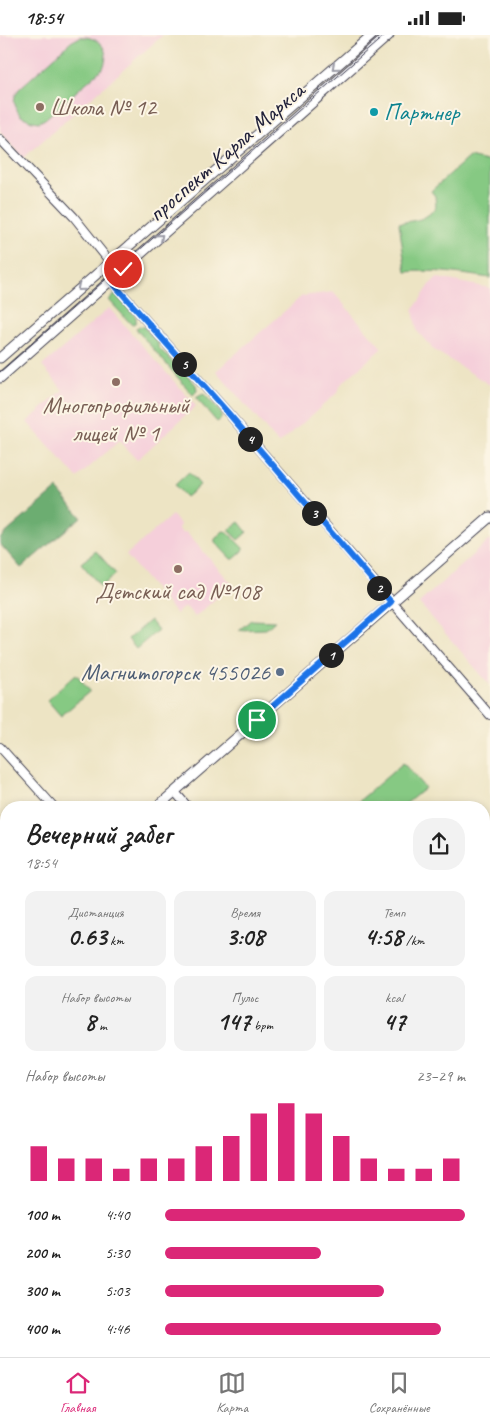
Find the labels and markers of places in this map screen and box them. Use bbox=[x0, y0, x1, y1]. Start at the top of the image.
place label: Школа № 12 bbox=[50, 92, 158, 122]
place label: Партнер bbox=[384, 97, 460, 127]
marker: Школа № 12 bbox=[34, 101, 46, 113]
marker: Партнер bbox=[368, 106, 380, 118]
pin bbox=[102, 248, 144, 290]
pin: 5 bbox=[172, 351, 196, 377]
marker: Многопрофильный лицей № 1 bbox=[110, 376, 122, 388]
place label: Многопрофильный лицей № 1 bbox=[43, 390, 191, 448]
pin: 4 bbox=[238, 427, 262, 451]
pin: 3 bbox=[302, 501, 326, 525]
marker: Детский сад №108 bbox=[172, 563, 184, 575]
pin: 2 bbox=[366, 575, 392, 601]
place label: Детский сад №108 bbox=[95, 576, 263, 606]
pin: 1 bbox=[318, 643, 344, 667]
place label: Магнитогорск 455026 bbox=[81, 657, 271, 687]
marker: Магнитогорск 455026 bbox=[274, 666, 286, 678]
pin bbox=[236, 699, 278, 741]

